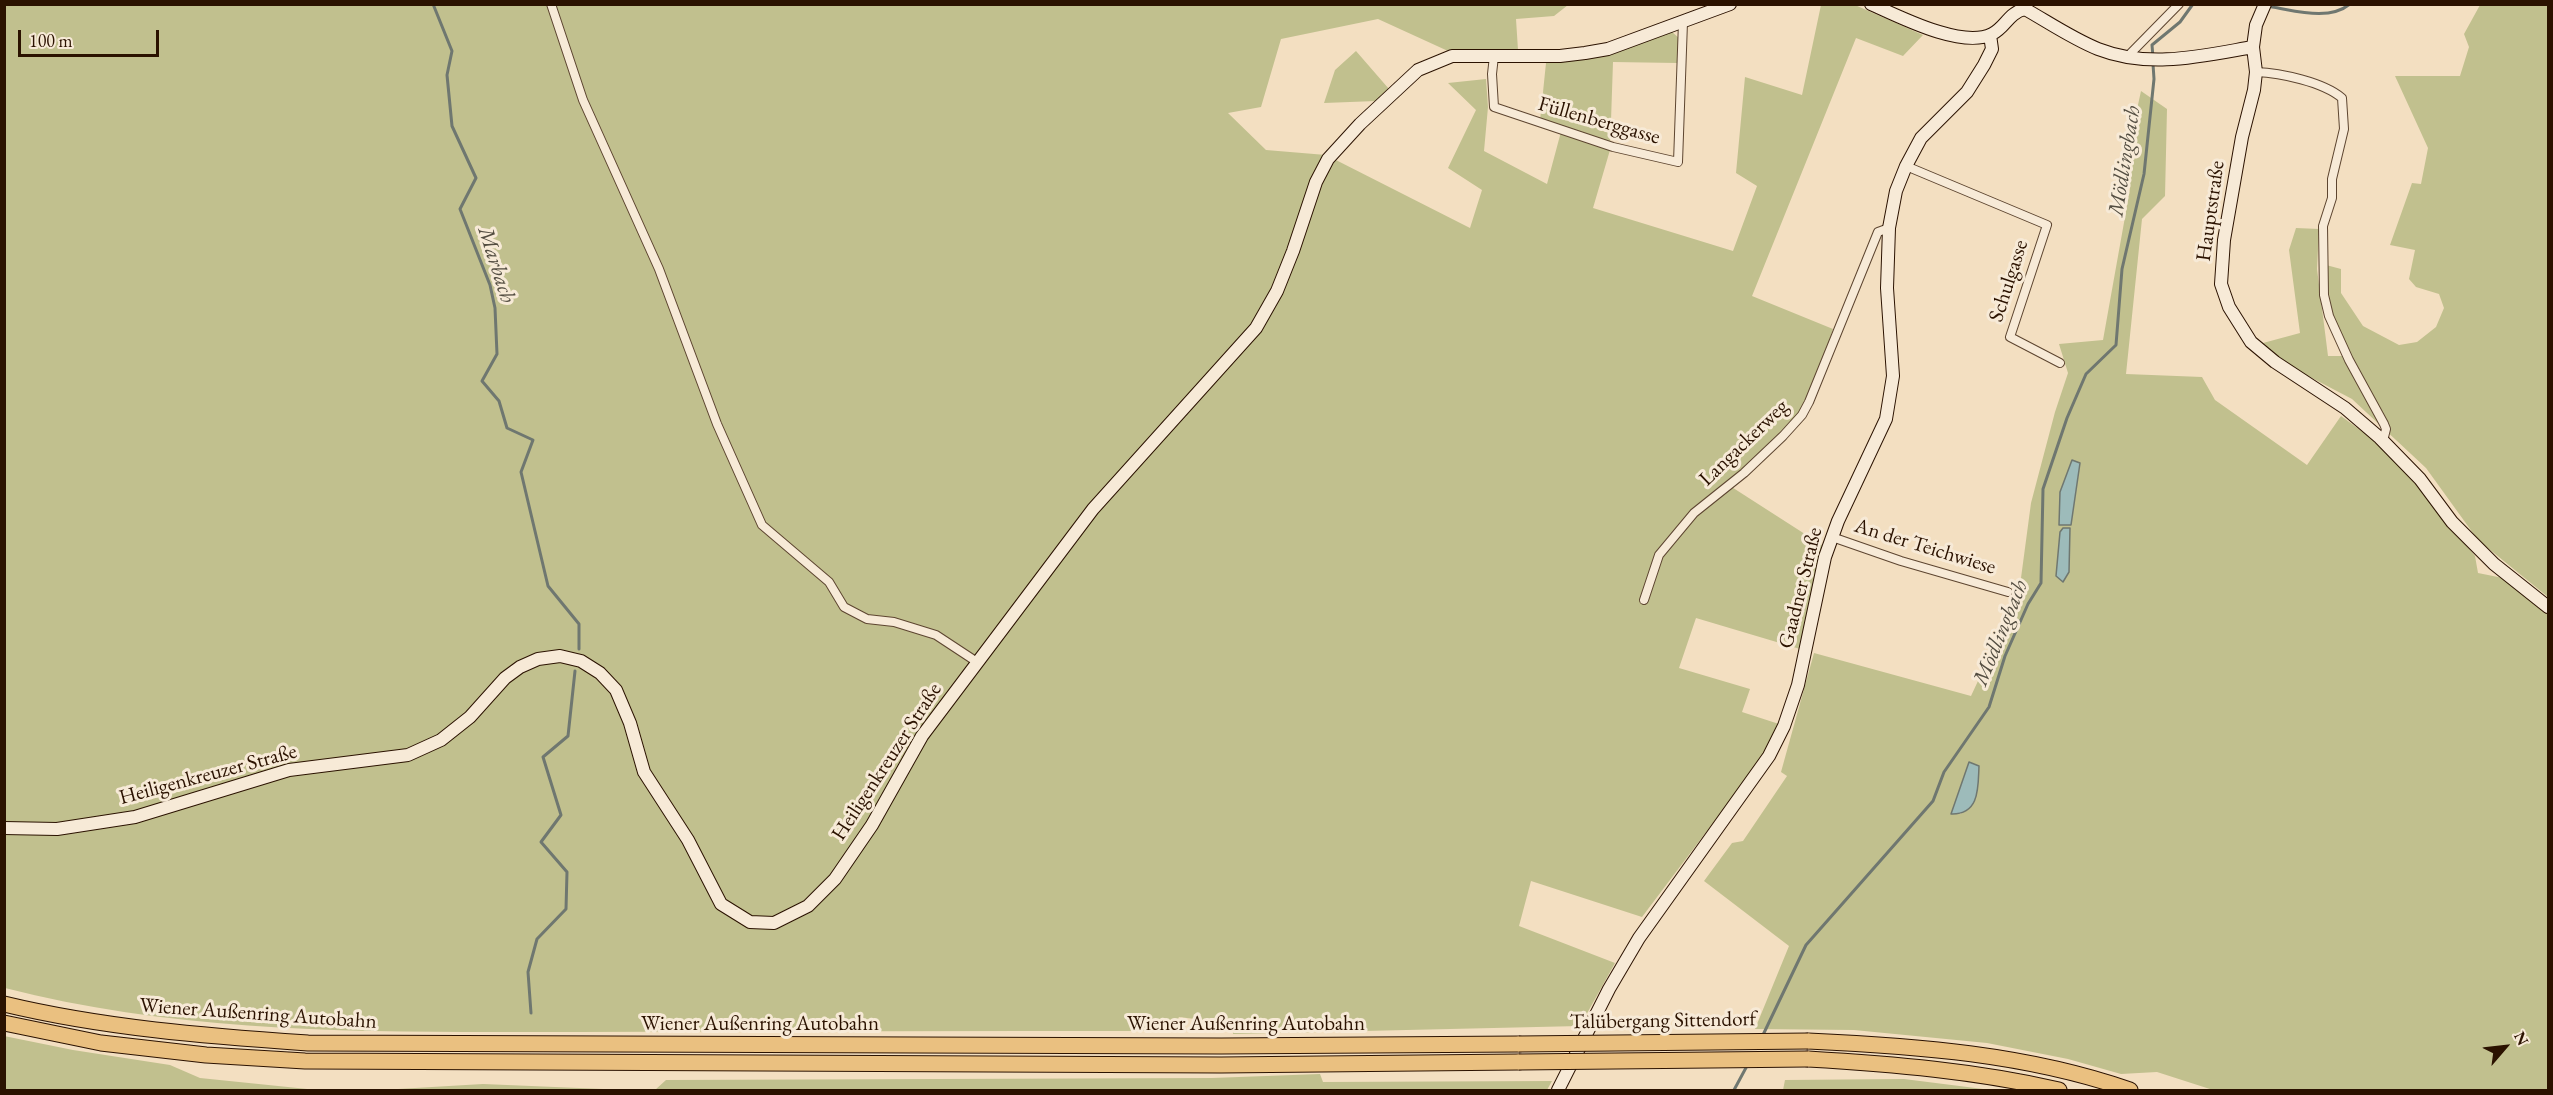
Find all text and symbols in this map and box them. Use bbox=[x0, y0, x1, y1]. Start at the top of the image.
scale bar bbox=[21, 18, 162, 56]
text: 100 m bbox=[29, 29, 73, 52]
street label: Füllenberggasse bbox=[1535, 92, 1663, 150]
water label: Mödlingbach bbox=[2103, 104, 2147, 218]
street label: Hauptstraße bbox=[2191, 159, 2231, 263]
water label: Marbach bbox=[471, 224, 521, 306]
street label: Schulgasse bbox=[1984, 237, 2034, 325]
street label: Langackerweg bbox=[1694, 394, 1794, 492]
street label: An der Teichwiese bbox=[1851, 514, 1999, 580]
street label: Gaadner Straße bbox=[1774, 525, 1828, 651]
water label: Mödlingbach bbox=[1968, 576, 2034, 690]
street label: Heiligenkreuzer Straße bbox=[827, 678, 947, 846]
street label: Heiligenkreuzer Straße bbox=[116, 739, 300, 811]
street label: Wiener Außenring Autobahn bbox=[138, 993, 378, 1035]
street label: Talübergang Sittendorf bbox=[1570, 1007, 1756, 1035]
street label: Wiener Außenring Autobahn bbox=[641, 1011, 879, 1037]
street label: Wiener Außenring Autobahn bbox=[1127, 1011, 1365, 1037]
north arrow bbox=[2475, 1017, 2535, 1077]
text: N bbox=[2509, 1028, 2534, 1049]

